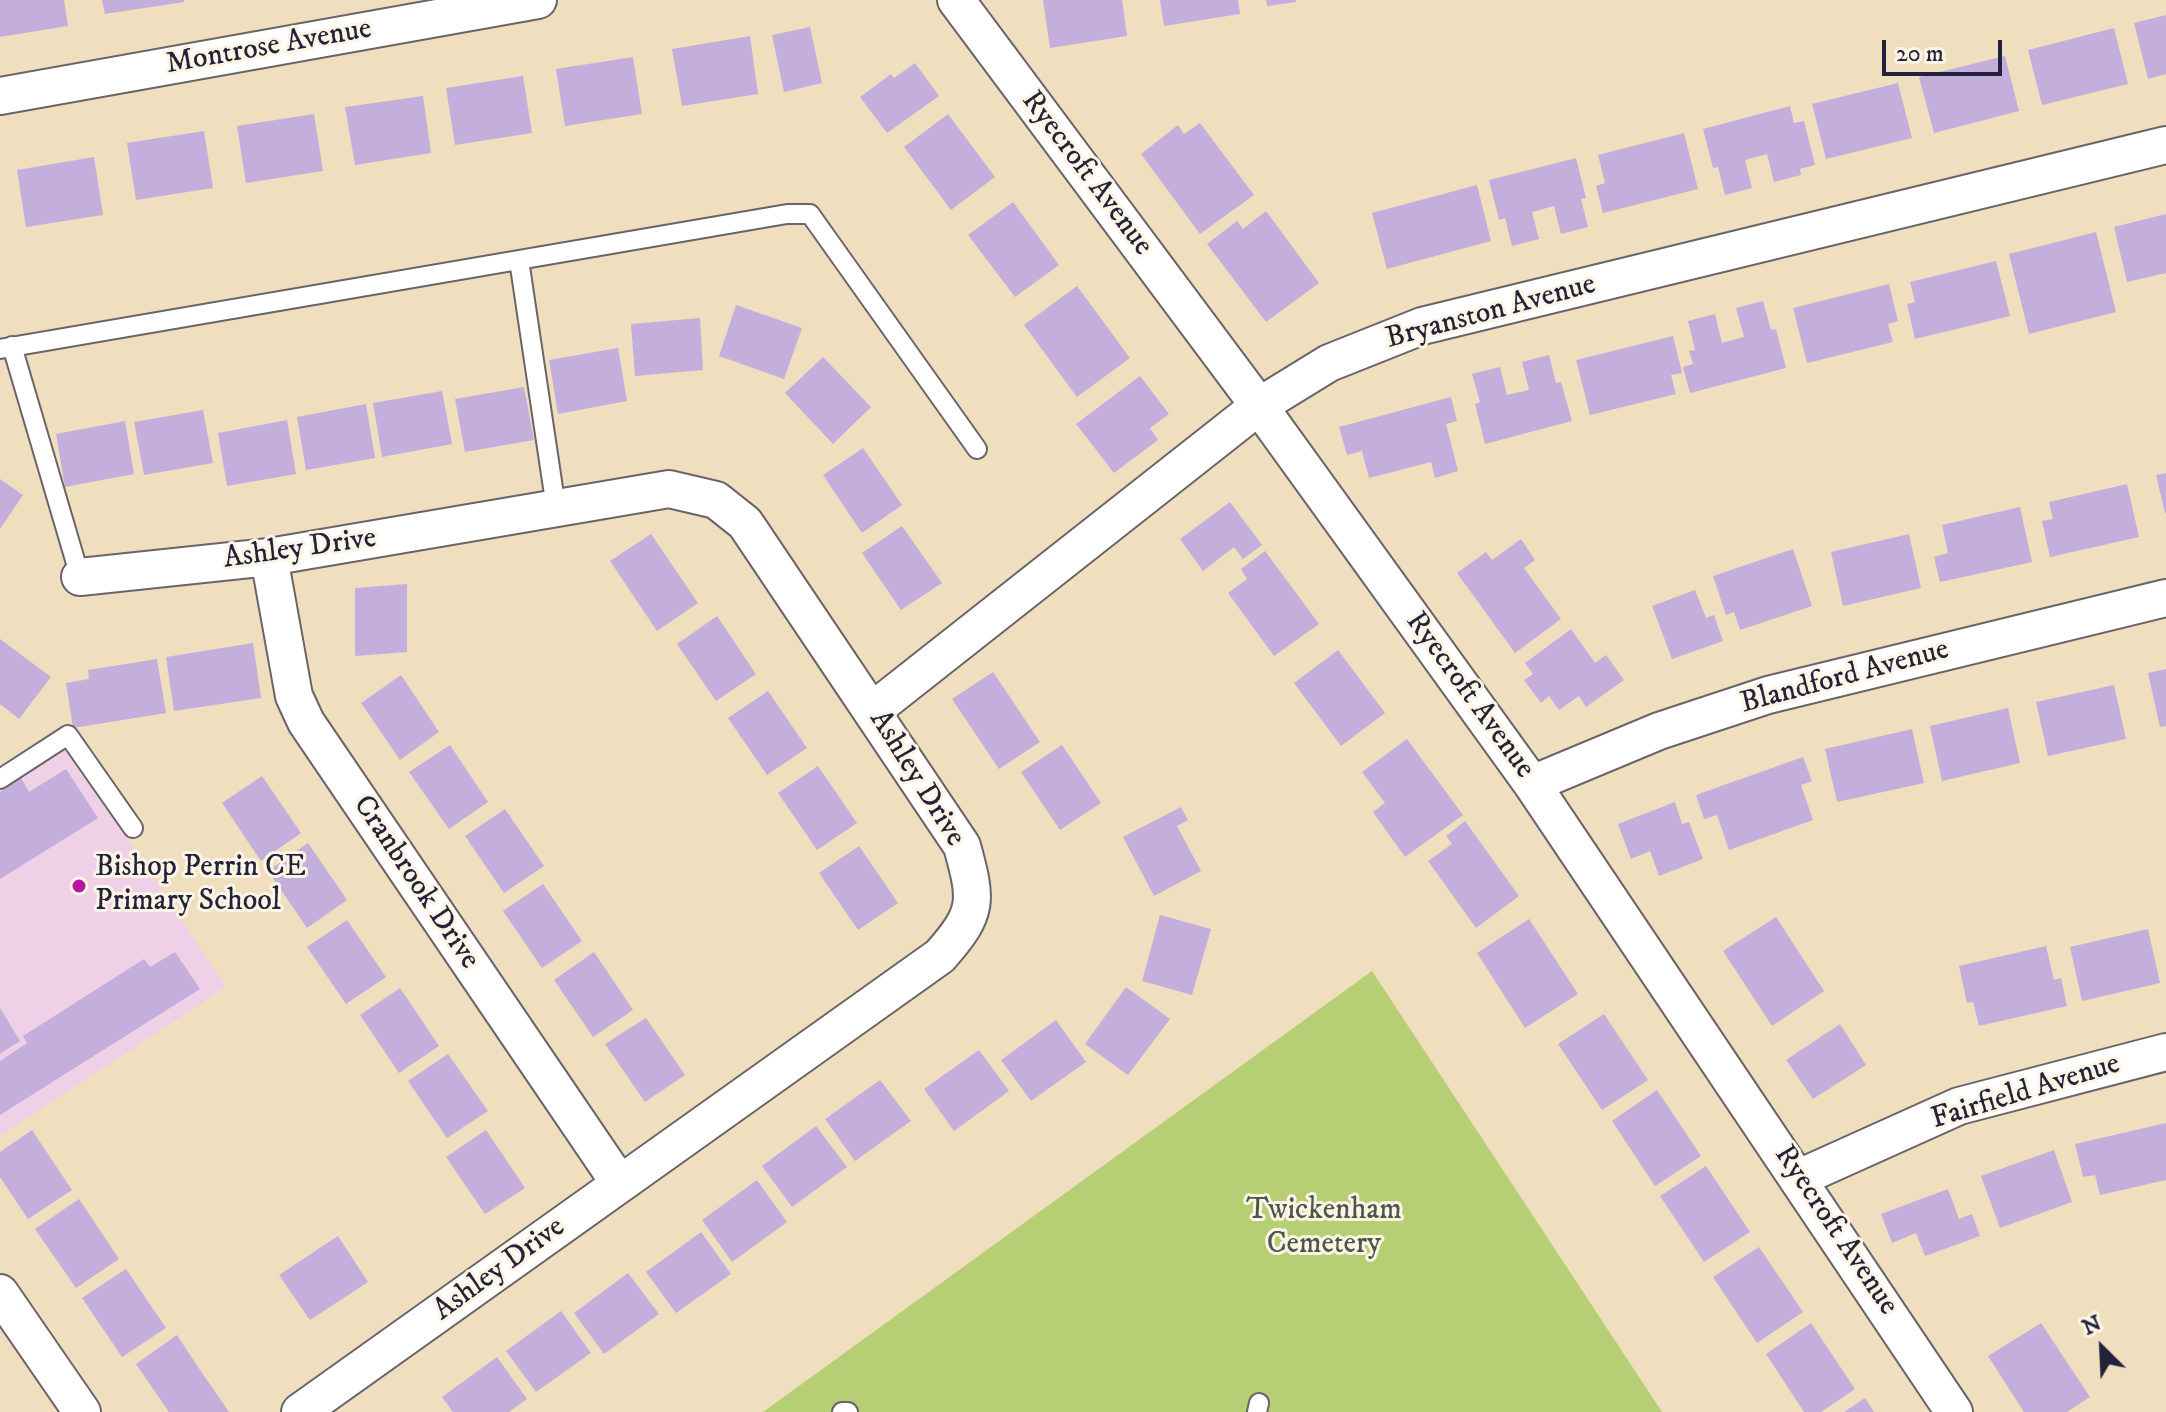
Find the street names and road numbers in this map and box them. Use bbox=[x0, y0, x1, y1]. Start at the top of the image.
street label: Montrose Avenue bbox=[164, 12, 374, 84]
street label: Ryecroft Avenue bbox=[1012, 85, 1160, 263]
street label: Bryanston Avenue bbox=[1382, 268, 1600, 358]
street label: Ashley Drive bbox=[221, 521, 379, 579]
street label: Ryecroft Avenue bbox=[1397, 606, 1541, 786]
street label: Blandford Avenue bbox=[1737, 633, 1953, 723]
street label: Ashley Drive bbox=[860, 704, 972, 854]
street label: Cranbrook Drive bbox=[344, 789, 486, 977]
street label: Fairfield Avenue bbox=[1927, 1047, 2125, 1139]
street label: Ryecroft Avenue bbox=[1765, 1139, 1905, 1323]
street label: Ashley Drive bbox=[427, 1210, 573, 1330]

